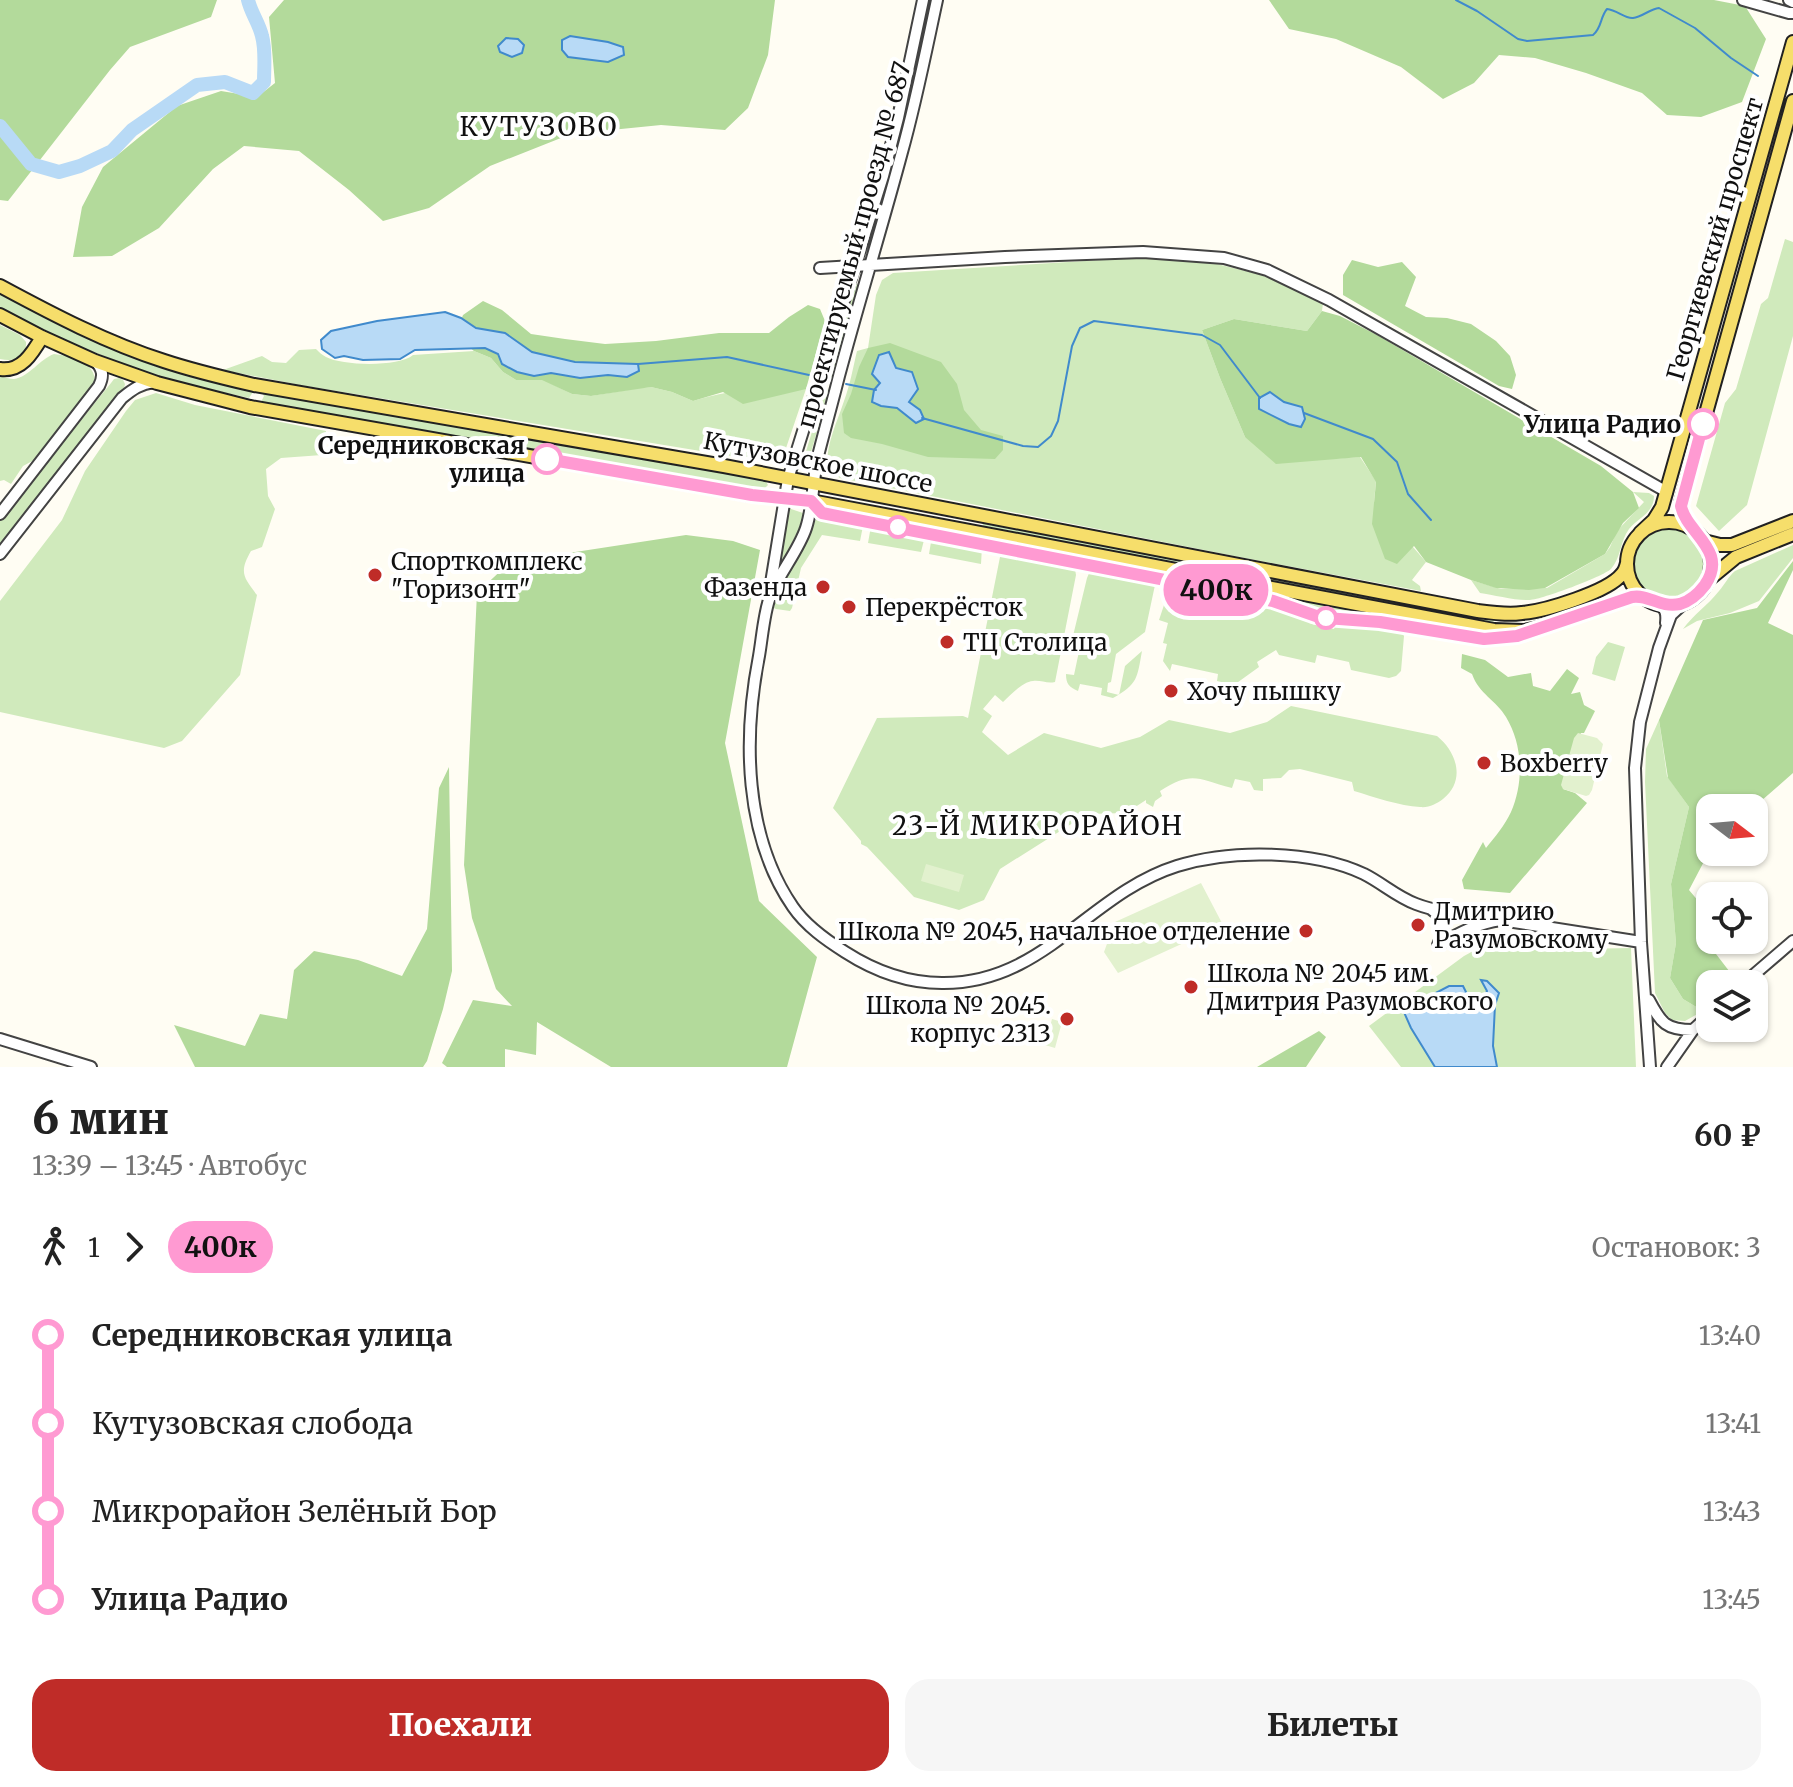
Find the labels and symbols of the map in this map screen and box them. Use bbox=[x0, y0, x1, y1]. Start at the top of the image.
street label: проектируемый проезд № 687 bbox=[790, 58, 918, 432]
street label: Георгиевский проспект bbox=[1660, 94, 1770, 384]
district label: КУТУЗОВО bbox=[459, 110, 619, 143]
place label: Улица Радио bbox=[1523, 409, 1681, 440]
marker: Улица Радио bbox=[1688, 409, 1718, 439]
street label: Кутузовское шоссе bbox=[701, 425, 935, 499]
place label: Середниковская улица bbox=[318, 430, 525, 489]
marker: Середниковская улица bbox=[532, 444, 562, 474]
unlabelled marker bbox=[887, 516, 909, 538]
place label: Спорткомплекс "Горизонт" bbox=[391, 546, 583, 605]
line badge: 400к bbox=[1160, 564, 1272, 616]
marker: Спорткомплекс "Горизонт" bbox=[366, 566, 384, 584]
place label: Фазенда bbox=[704, 572, 807, 603]
marker: Фазенда bbox=[814, 578, 832, 596]
place label: Перекрёсток bbox=[865, 592, 1023, 623]
marker: Перекрёсток bbox=[840, 598, 858, 616]
unlabelled marker bbox=[1315, 607, 1337, 629]
place label: ТЦ Столица bbox=[963, 627, 1108, 658]
marker: ТЦ Столица bbox=[938, 633, 956, 651]
place label: Хочу пышку bbox=[1187, 676, 1341, 707]
marker: Хочу пышку bbox=[1162, 682, 1180, 700]
place label: Boxberry bbox=[1500, 748, 1608, 779]
marker: Boxberry bbox=[1475, 754, 1493, 772]
north arrow bbox=[1696, 794, 1768, 866]
district label: 23-Й МИКРОРАЙОН bbox=[892, 809, 1184, 842]
place label: Дмитрию Разумовскому bbox=[1434, 896, 1608, 955]
place label: Школа № 2045, начальное отделение bbox=[838, 916, 1290, 947]
marker: Дмитрию Разумовскому bbox=[1409, 916, 1427, 934]
marker: Школа № 2045, начальное отделение bbox=[1297, 922, 1315, 940]
place label: Школа № 2045 им. Дмитрия Разумовского bbox=[1207, 958, 1493, 1017]
marker: Школа № 2045 им. Дмитрия Разумовского bbox=[1182, 978, 1200, 996]
place label: Школа № 2045. корпус 2313 bbox=[866, 990, 1051, 1049]
marker: Школа № 2045. корпус 2313 bbox=[1058, 1010, 1076, 1028]

